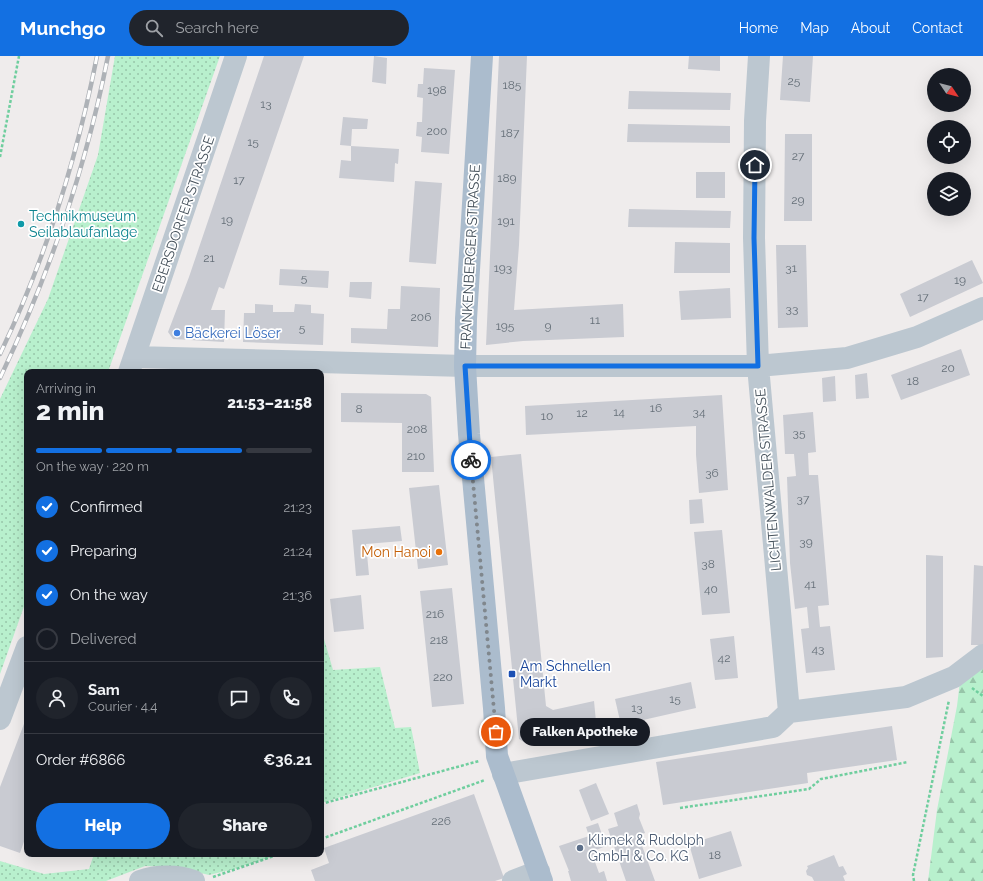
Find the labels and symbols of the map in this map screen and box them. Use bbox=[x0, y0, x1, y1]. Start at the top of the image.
north arrow bbox=[927, 68, 971, 112]
house number: 25 bbox=[788, 74, 801, 88]
house number: 185 bbox=[503, 78, 522, 92]
house number: 198 bbox=[427, 83, 447, 97]
house number: 13 bbox=[260, 97, 272, 111]
house number: 200 bbox=[427, 124, 447, 138]
house number: 187 bbox=[501, 126, 520, 140]
street label: EBERSDORFER STRASSE bbox=[149, 134, 217, 294]
house number: 15 bbox=[247, 135, 259, 149]
pin bbox=[738, 148, 772, 182]
house number: 27 bbox=[792, 149, 805, 163]
street label: FRANKENBERGER STRASSE bbox=[457, 164, 483, 350]
house number: 189 bbox=[497, 171, 517, 185]
house number: 17 bbox=[233, 173, 245, 187]
house number: 29 bbox=[791, 193, 805, 207]
place label: Technikmuseum Seilablaufanlage bbox=[29, 208, 137, 240]
house number: 19 bbox=[221, 213, 233, 227]
house number: 191 bbox=[497, 214, 515, 228]
marker: Technikmuseum Seilablaufanlage bbox=[16, 219, 26, 229]
house number: 21 bbox=[203, 251, 215, 265]
house number: 193 bbox=[494, 261, 512, 275]
house number: 31 bbox=[785, 261, 797, 275]
house number: 5 bbox=[301, 271, 308, 285]
house number: 19 bbox=[954, 273, 966, 287]
house number: 17 bbox=[917, 290, 929, 304]
house number: 33 bbox=[786, 302, 798, 316]
house number: 206 bbox=[411, 310, 431, 324]
house number: 11 bbox=[590, 313, 600, 327]
house number: 195 bbox=[496, 319, 515, 333]
house number: 9 bbox=[544, 319, 552, 333]
house number: 5 bbox=[299, 321, 306, 335]
place label: Bäckerei Löser bbox=[185, 325, 281, 341]
marker: Bäckerei Löser bbox=[172, 328, 182, 338]
house number: 20 bbox=[941, 361, 955, 375]
house number: 18 bbox=[907, 374, 919, 388]
street label: LICHTENWALDER STRASSE bbox=[752, 388, 784, 572]
house number: 16 bbox=[650, 401, 662, 415]
house number: 8 bbox=[355, 402, 363, 416]
house number: 14 bbox=[613, 405, 625, 419]
house number: 34 bbox=[693, 405, 706, 419]
house number: 12 bbox=[576, 406, 588, 420]
house number: 10 bbox=[541, 409, 553, 423]
house number: 208 bbox=[407, 422, 427, 436]
house number: 35 bbox=[793, 426, 806, 440]
courier bbox=[451, 440, 491, 480]
house number: 210 bbox=[407, 449, 425, 463]
house number: 36 bbox=[705, 466, 719, 480]
house number: 37 bbox=[797, 492, 810, 506]
house number: 39 bbox=[799, 535, 813, 549]
place label: Mon Hanoi bbox=[361, 544, 431, 560]
marker: Mon Hanoi bbox=[434, 547, 444, 557]
house number: 38 bbox=[701, 557, 715, 571]
house number: 41 bbox=[804, 577, 816, 591]
house number: 40 bbox=[704, 582, 718, 596]
house number: 216 bbox=[426, 607, 444, 621]
house number: 218 bbox=[430, 633, 448, 647]
house number: 43 bbox=[812, 642, 824, 656]
house number: 42 bbox=[718, 651, 730, 665]
place label: Am Schnellen Markt bbox=[520, 658, 611, 690]
marker: Am Schnellen Markt bbox=[507, 669, 517, 679]
house number: 220 bbox=[433, 670, 453, 684]
house number: 15 bbox=[669, 692, 681, 706]
house number: 13 bbox=[631, 701, 643, 715]
pin bbox=[479, 715, 513, 749]
callout: Falken Apotheke bbox=[520, 718, 650, 746]
house number: 226 bbox=[431, 814, 451, 828]
place label: Klimek & Rudolph GmbH & Co. KG bbox=[588, 832, 704, 864]
marker: Klimek & Rudolph GmbH & Co. KG bbox=[575, 843, 585, 853]
house number: 18 bbox=[709, 848, 721, 862]

